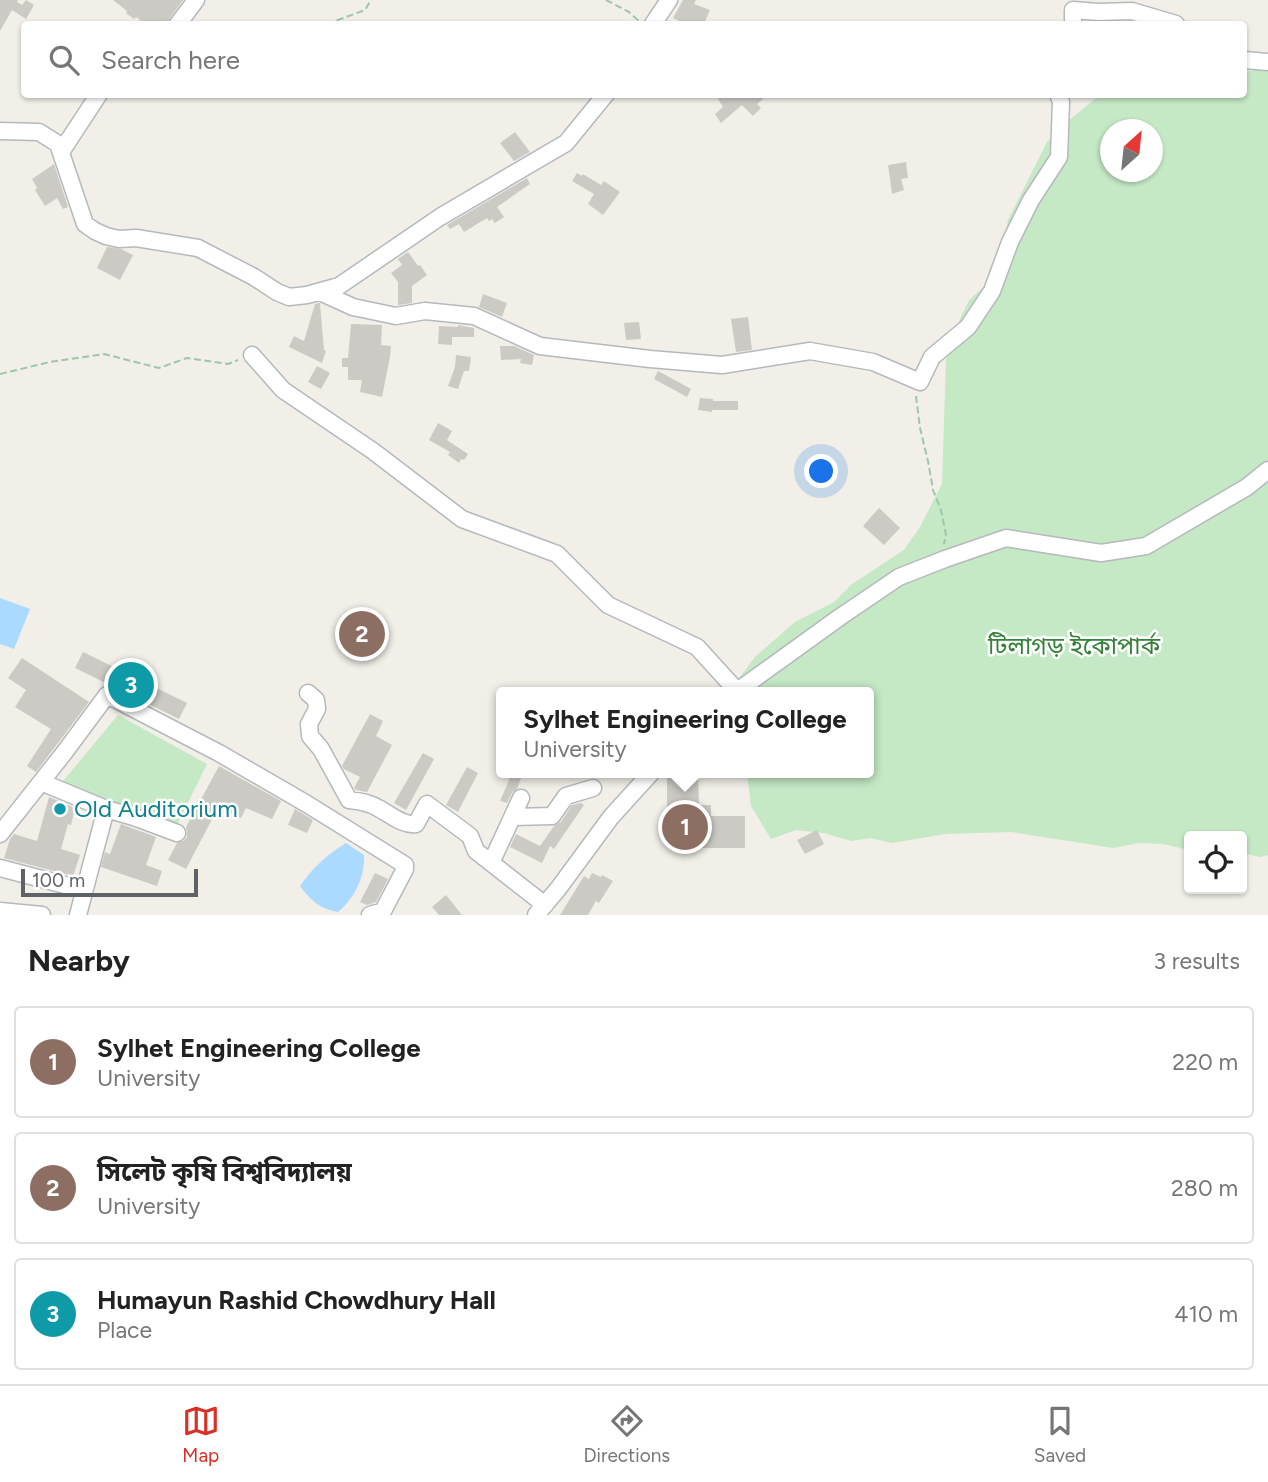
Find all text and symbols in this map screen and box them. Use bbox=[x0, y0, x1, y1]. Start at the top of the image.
search box bbox=[21, 21, 1247, 98]
icon: search bbox=[45, 41, 83, 79]
text: Search here bbox=[101, 44, 240, 76]
north arrow bbox=[1100, 119, 1163, 182]
your location bbox=[804, 454, 838, 488]
pin: 2 bbox=[339, 608, 385, 660]
park label: টিলাগড় ইকোপার্ক bbox=[987, 631, 1161, 660]
pin: 3 bbox=[108, 659, 154, 711]
popup bbox=[496, 687, 874, 778]
text: Sylhet Engineering College bbox=[523, 703, 847, 735]
text: University bbox=[523, 735, 627, 763]
place label: Old Auditorium bbox=[74, 794, 238, 823]
marker: Old Auditorium bbox=[52, 801, 68, 817]
pin: 1 bbox=[662, 801, 708, 853]
map controls bbox=[1184, 831, 1247, 894]
button: locate bbox=[1184, 831, 1247, 894]
scale bar bbox=[21, 866, 198, 898]
text: 100 m bbox=[32, 869, 85, 892]
text: Nearby bbox=[28, 942, 130, 979]
text: 3 results bbox=[1153, 947, 1240, 975]
text: Sylhet Engineering College bbox=[97, 1032, 421, 1064]
text: 1 bbox=[48, 1048, 58, 1076]
text: 220 m bbox=[1172, 1048, 1238, 1076]
text: University bbox=[97, 1064, 200, 1092]
text: সিলেট কৃষি বিশ্ববিদ্যালয় bbox=[97, 1156, 352, 1188]
text: 2 bbox=[46, 1174, 60, 1202]
text: 280 m bbox=[1171, 1174, 1238, 1202]
text: University bbox=[97, 1192, 200, 1220]
text: Humayun Rashid Chowdhury Hall bbox=[97, 1284, 496, 1316]
text: 3 bbox=[47, 1300, 59, 1328]
text: 410 m bbox=[1174, 1300, 1238, 1328]
text: Place bbox=[97, 1316, 152, 1344]
tab: Map bbox=[182, 1402, 220, 1467]
tab: Directions bbox=[583, 1402, 670, 1467]
tab: Saved bbox=[1034, 1402, 1086, 1467]

